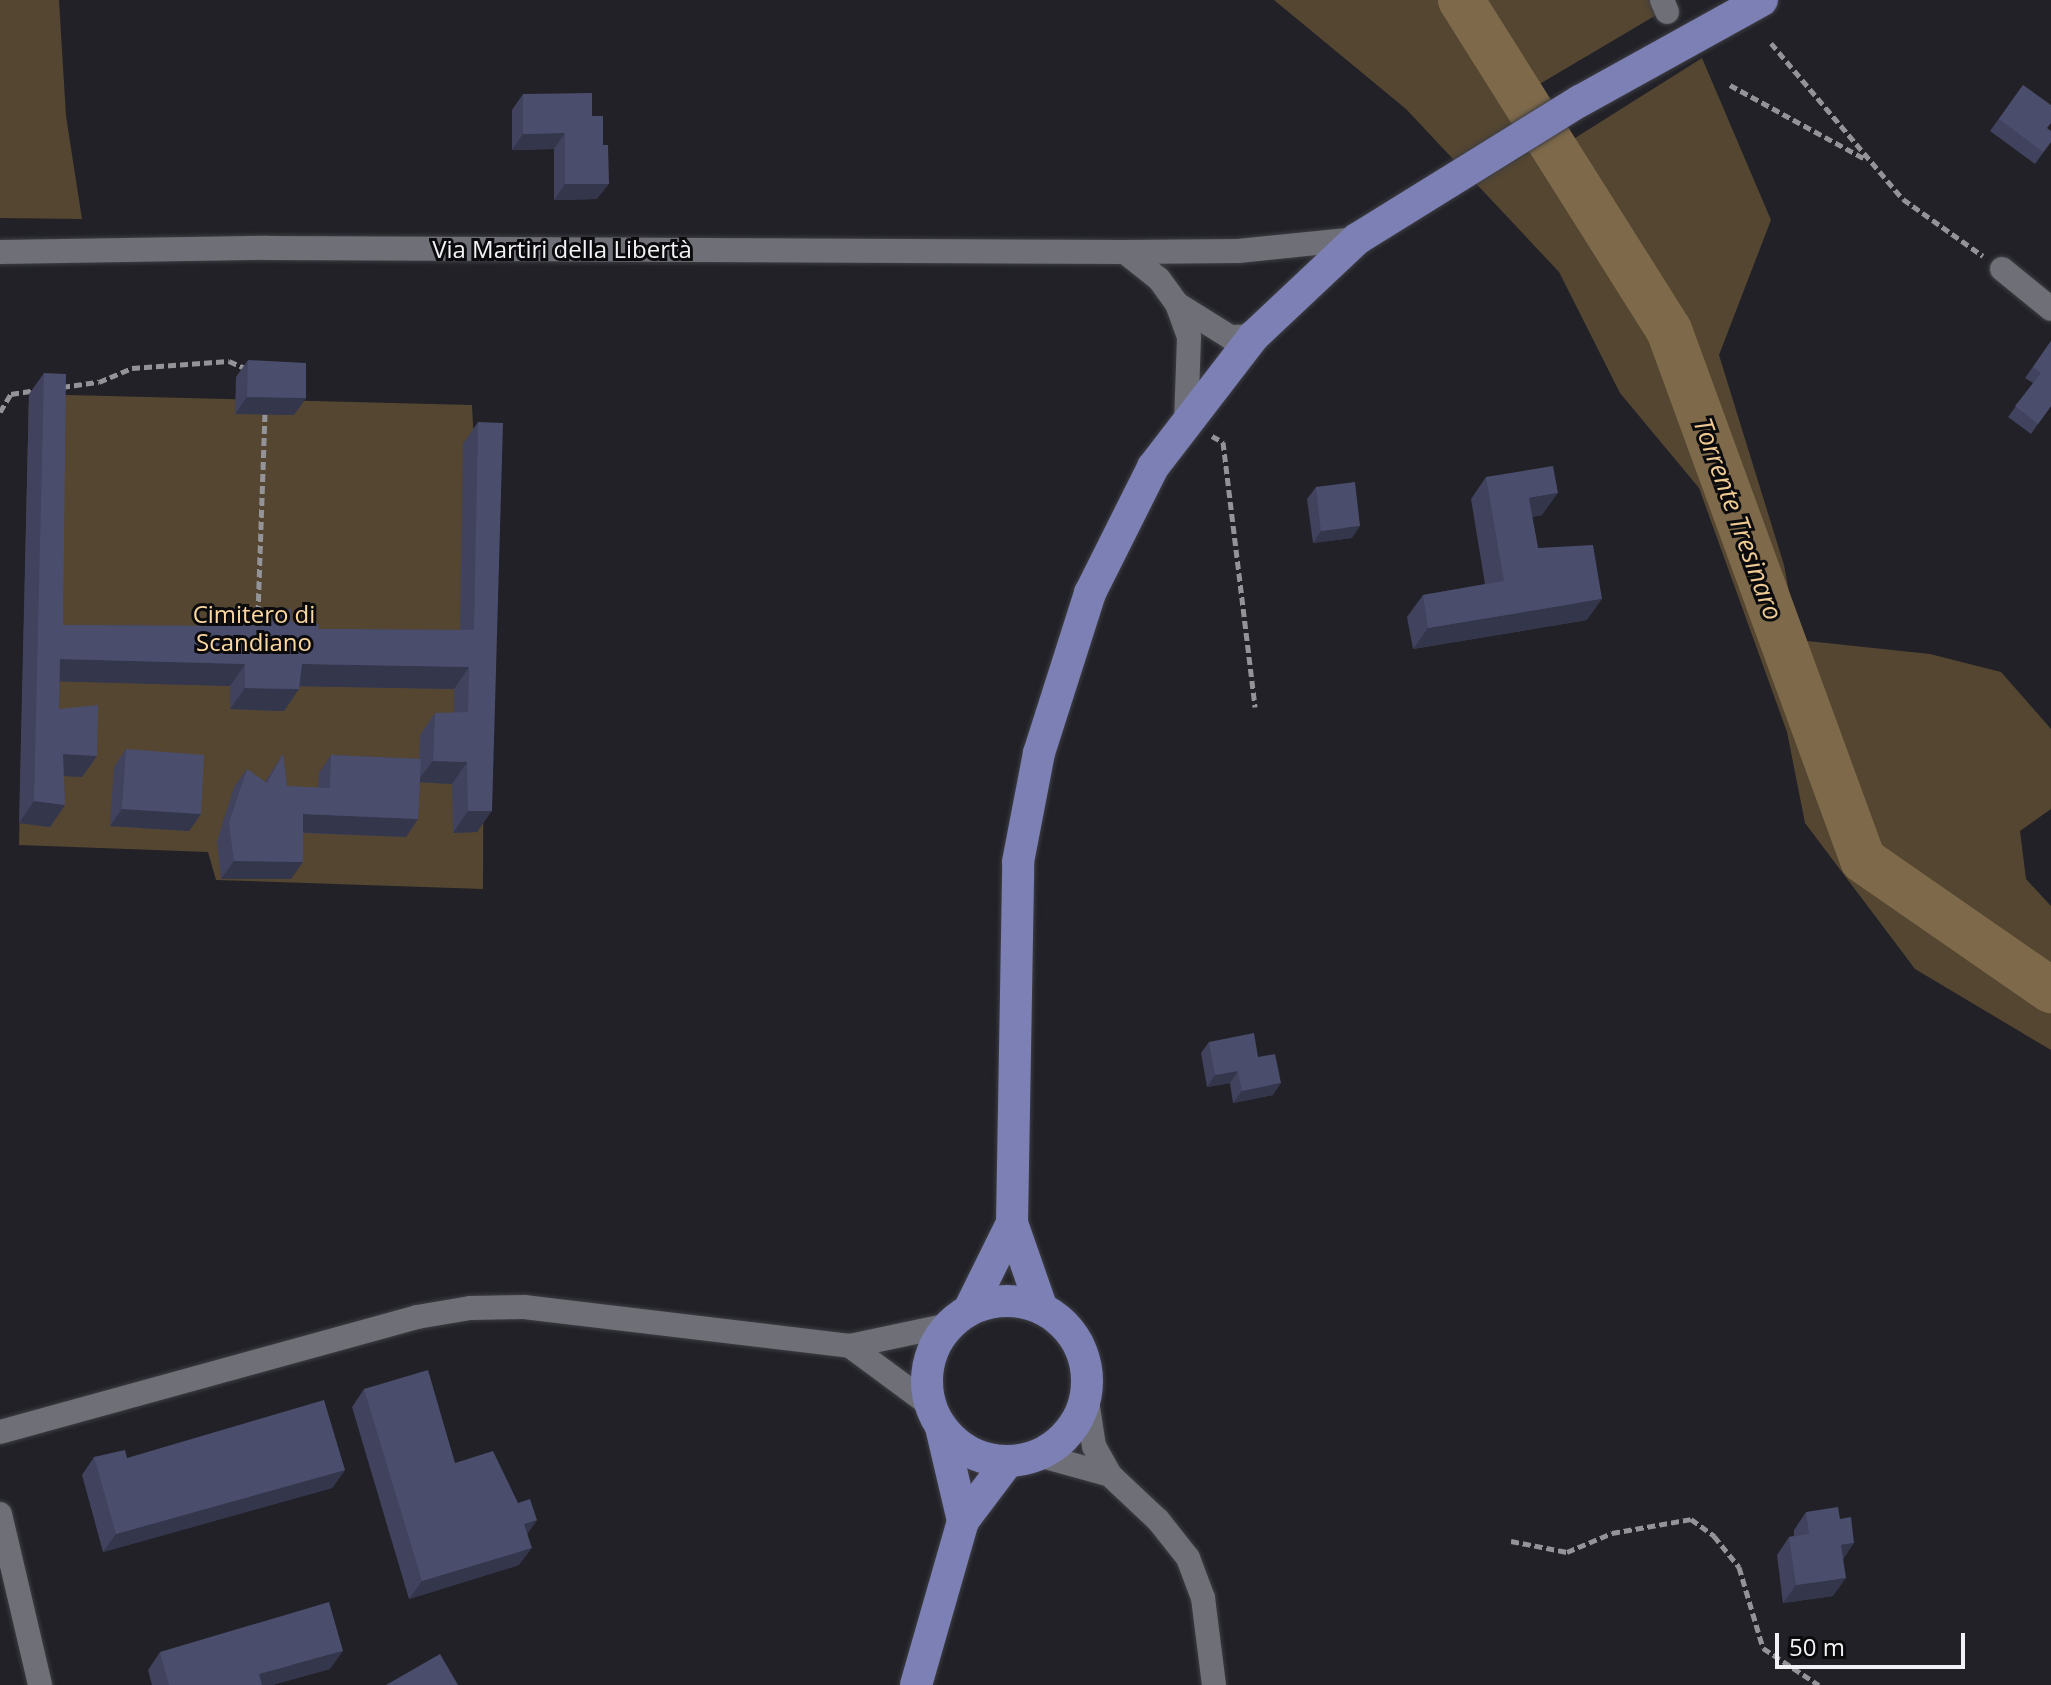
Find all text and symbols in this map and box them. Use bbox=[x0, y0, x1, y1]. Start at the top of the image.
street label: Via Martiri della Libertà bbox=[432, 235, 692, 263]
water label: Torrente Tresinaro bbox=[1687, 414, 1789, 624]
park label: Cimitero di Scandiano bbox=[193, 600, 315, 656]
scale bar bbox=[1779, 1617, 1969, 1667]
text: 50 m bbox=[1789, 1630, 1845, 1663]

